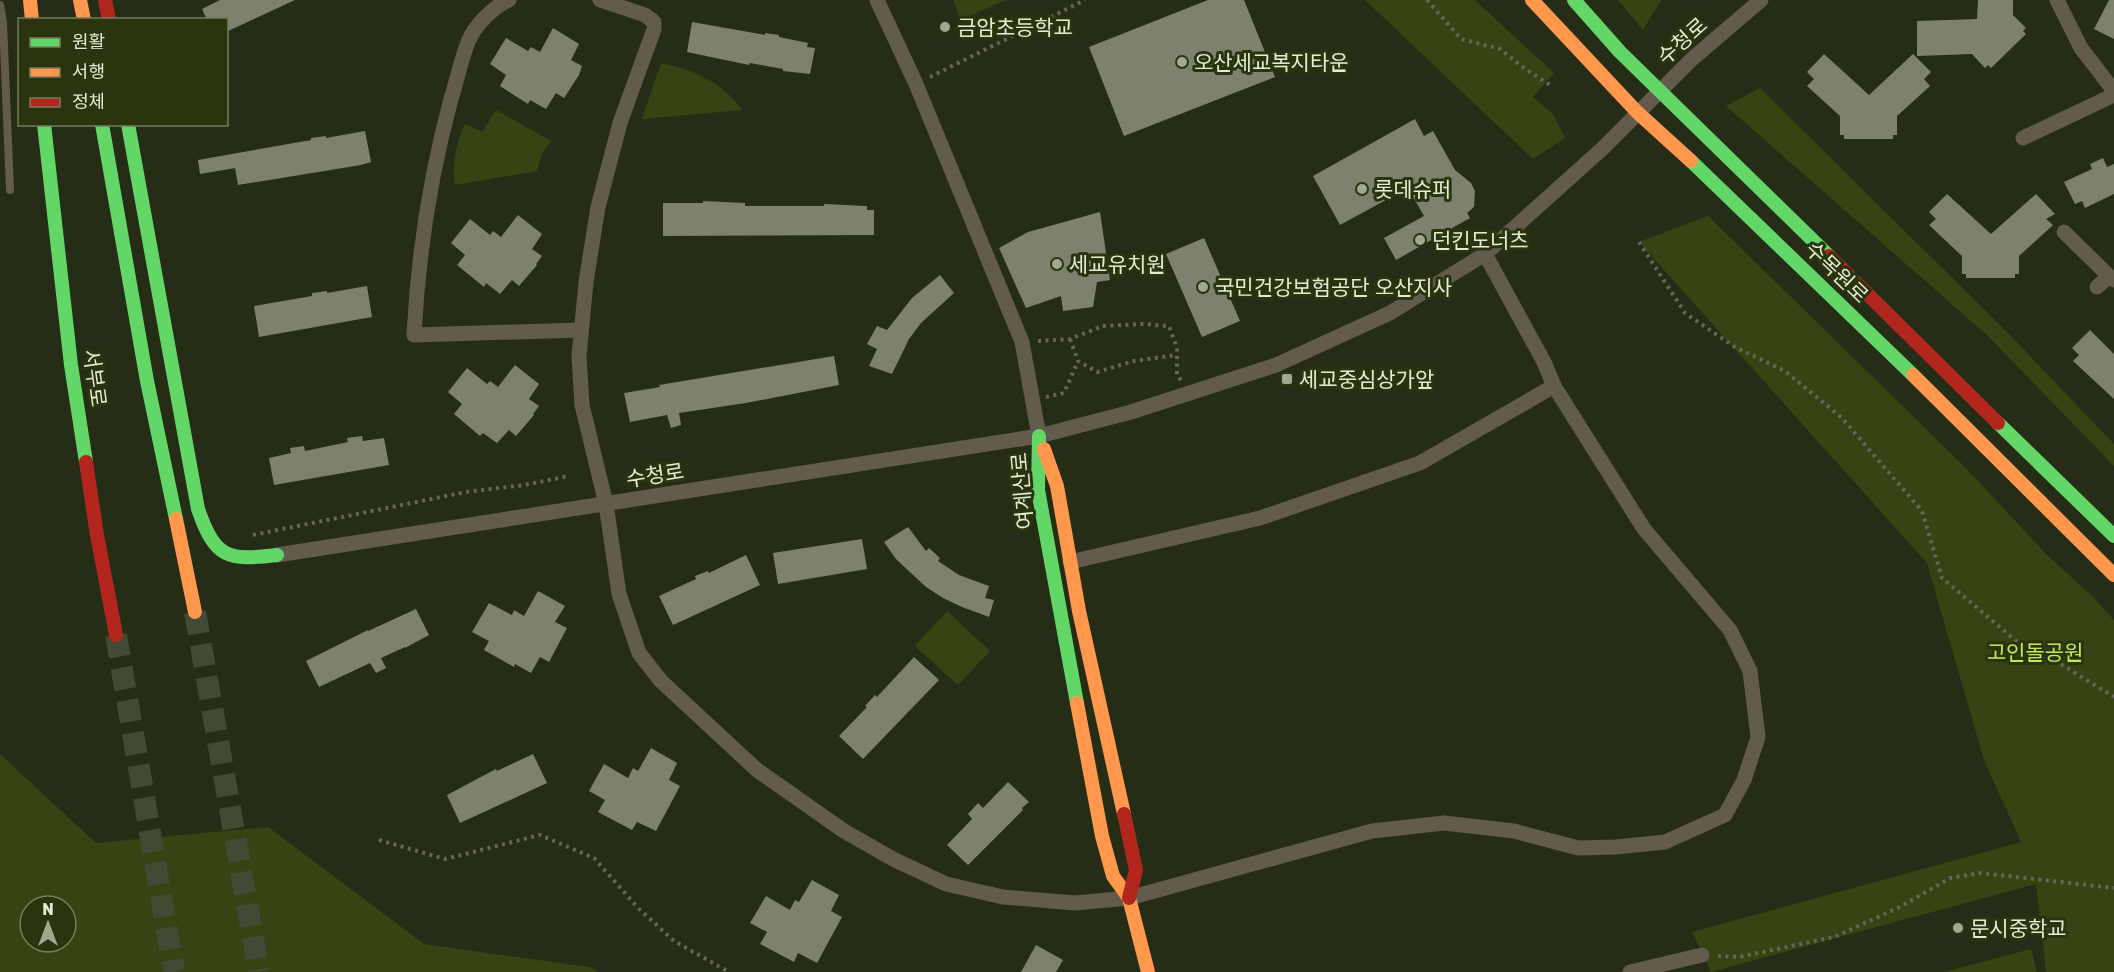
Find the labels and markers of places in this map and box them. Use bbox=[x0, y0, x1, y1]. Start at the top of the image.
place label: 금암초등학교 bbox=[957, 15, 1073, 40]
marker: 금암초등학교 bbox=[938, 20, 952, 34]
place label: 오산세교복지타운 bbox=[1194, 50, 1349, 75]
marker: 오산세교복지타운 bbox=[1175, 55, 1189, 69]
place label: 롯데슈퍼 bbox=[1374, 177, 1451, 202]
marker: 롯데슈퍼 bbox=[1355, 182, 1369, 196]
place label: 던킨도너츠 bbox=[1432, 228, 1529, 253]
marker: 던킨도너츠 bbox=[1413, 233, 1427, 247]
place label: 세교유치원 bbox=[1069, 252, 1166, 277]
marker: 세교유치원 bbox=[1050, 257, 1064, 271]
place label: 국민건강보험공단 오산지사 bbox=[1215, 275, 1452, 300]
marker: 국민건강보험공단 오산지사 bbox=[1196, 280, 1210, 294]
place label: 세교중심상가앞 bbox=[1299, 367, 1434, 392]
marker: 세교중심상가앞 bbox=[1280, 372, 1294, 386]
place label: 문시중학교 bbox=[1970, 916, 2067, 941]
marker: 문시중학교 bbox=[1951, 921, 1965, 935]

